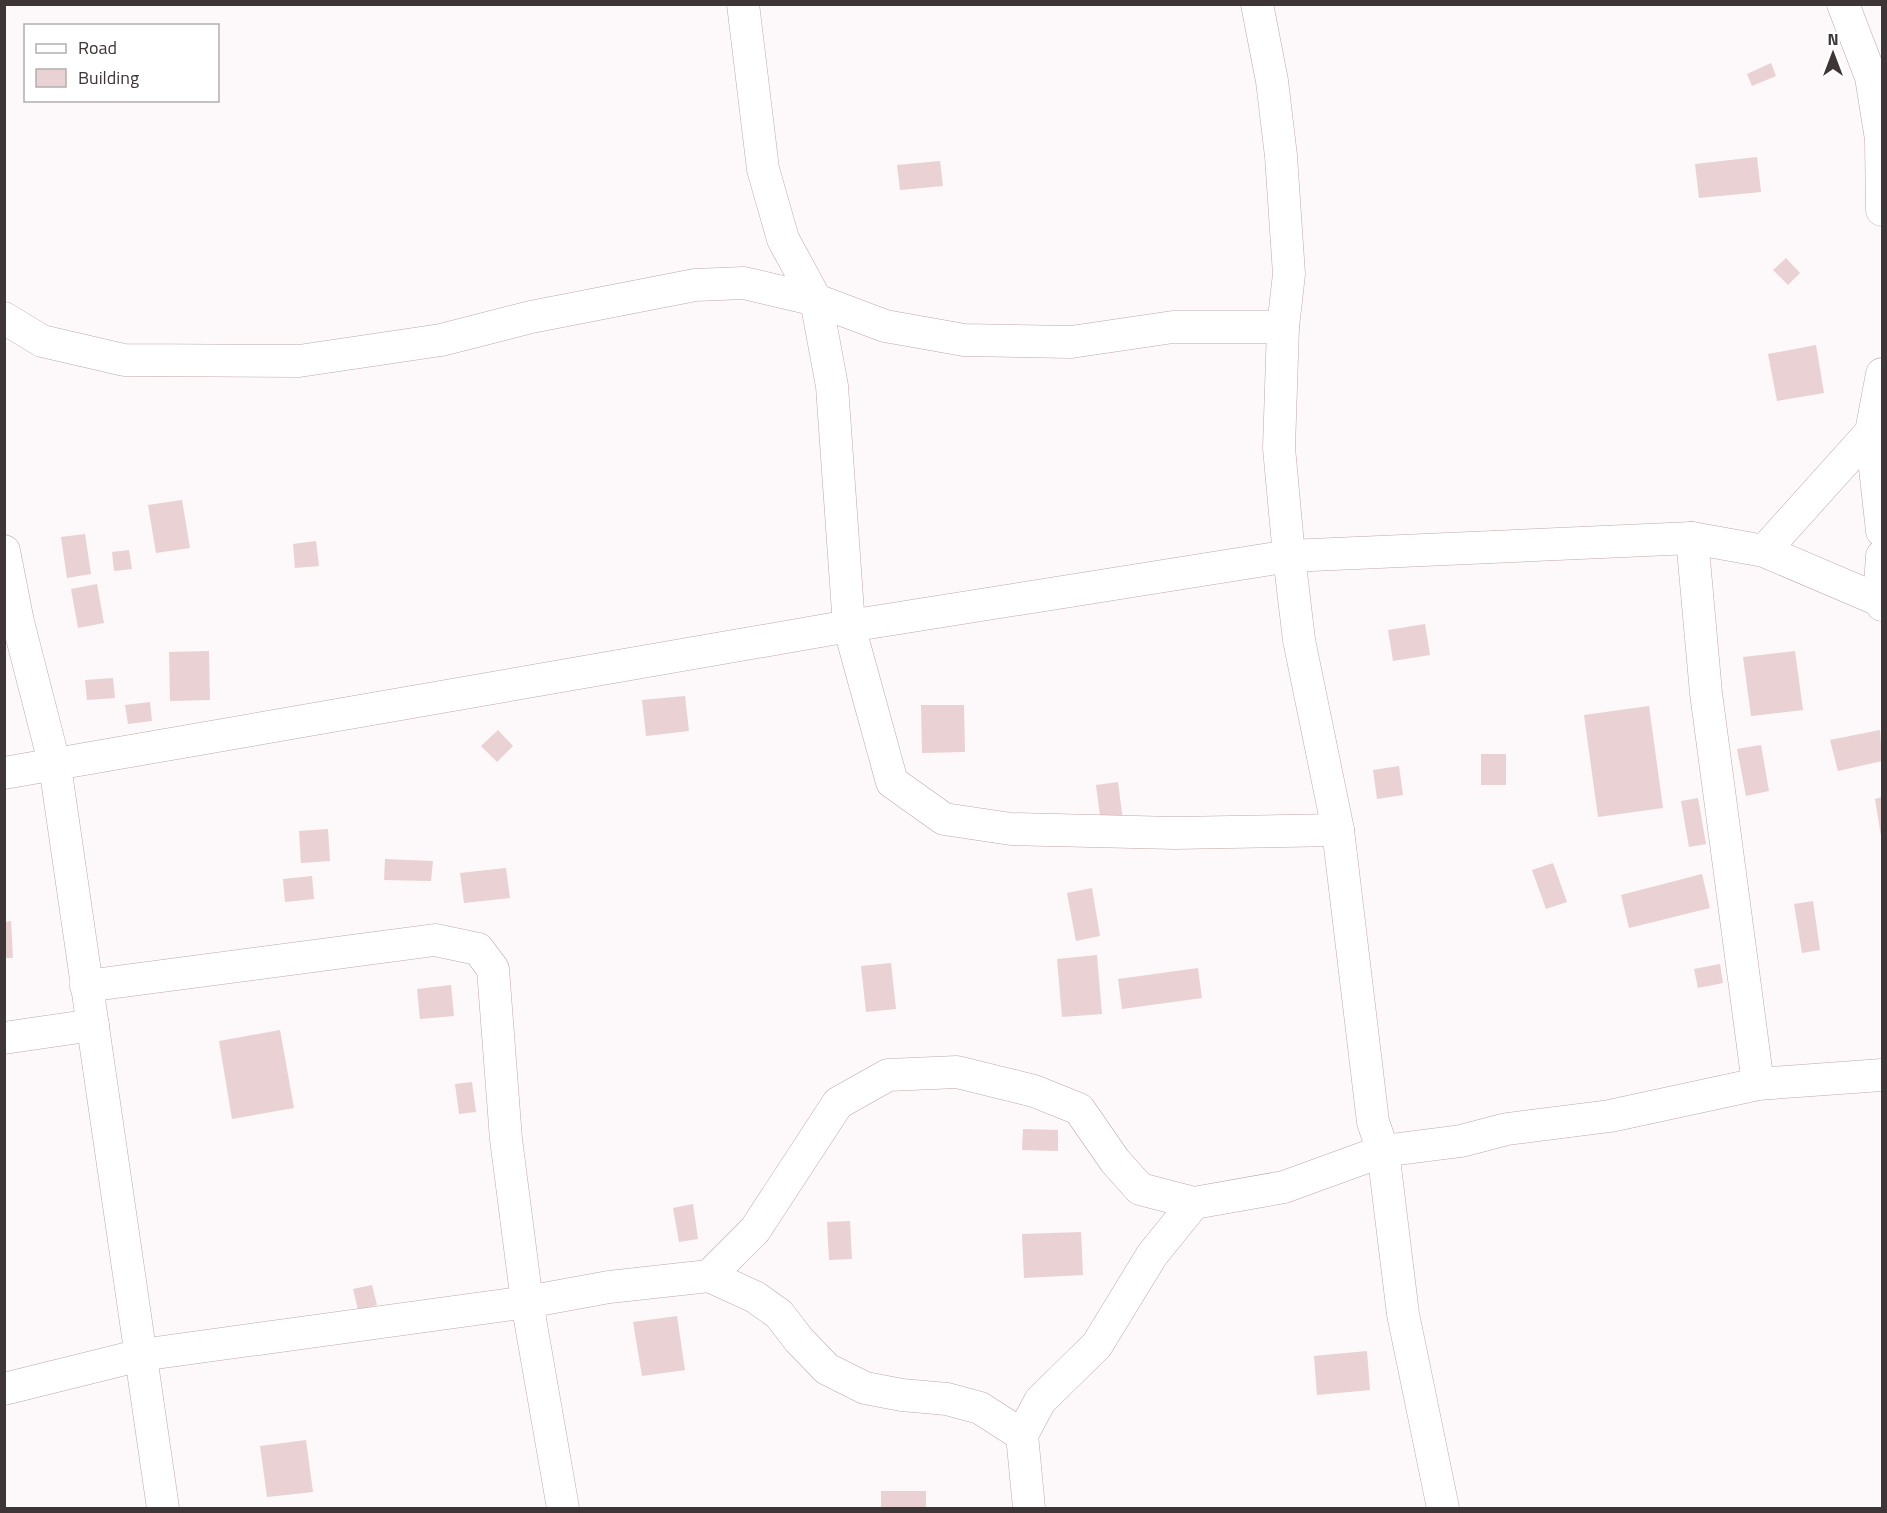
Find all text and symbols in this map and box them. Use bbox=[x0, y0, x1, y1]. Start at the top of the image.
legend bbox=[24, 24, 219, 102]
north arrow bbox=[1803, 24, 1863, 84]
text: N bbox=[1827, 27, 1839, 51]
text: Road bbox=[78, 34, 117, 61]
text: Building bbox=[78, 64, 139, 91]

